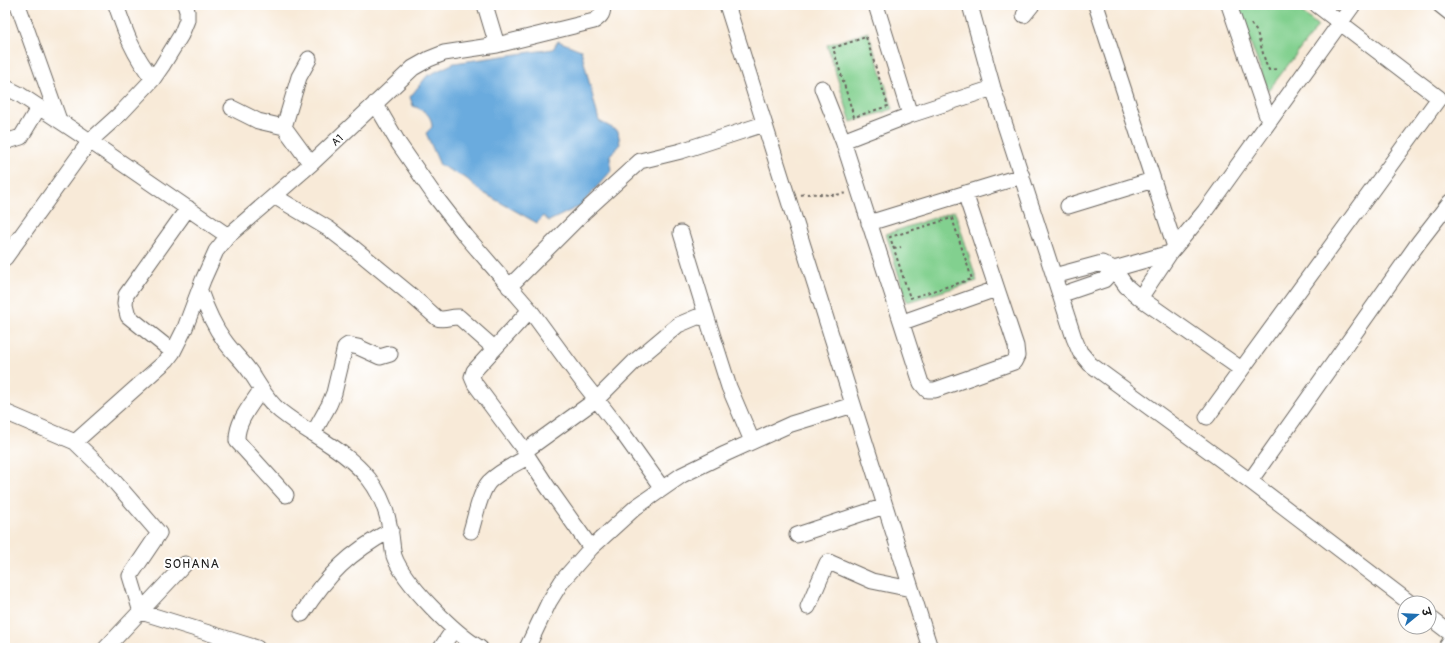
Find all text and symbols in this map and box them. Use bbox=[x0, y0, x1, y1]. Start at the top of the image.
street label: A1 bbox=[329, 132, 346, 149]
district label: SOHANA bbox=[164, 556, 220, 572]
north arrow bbox=[1397, 595, 1437, 635]
text: उ bbox=[1418, 606, 1434, 619]

